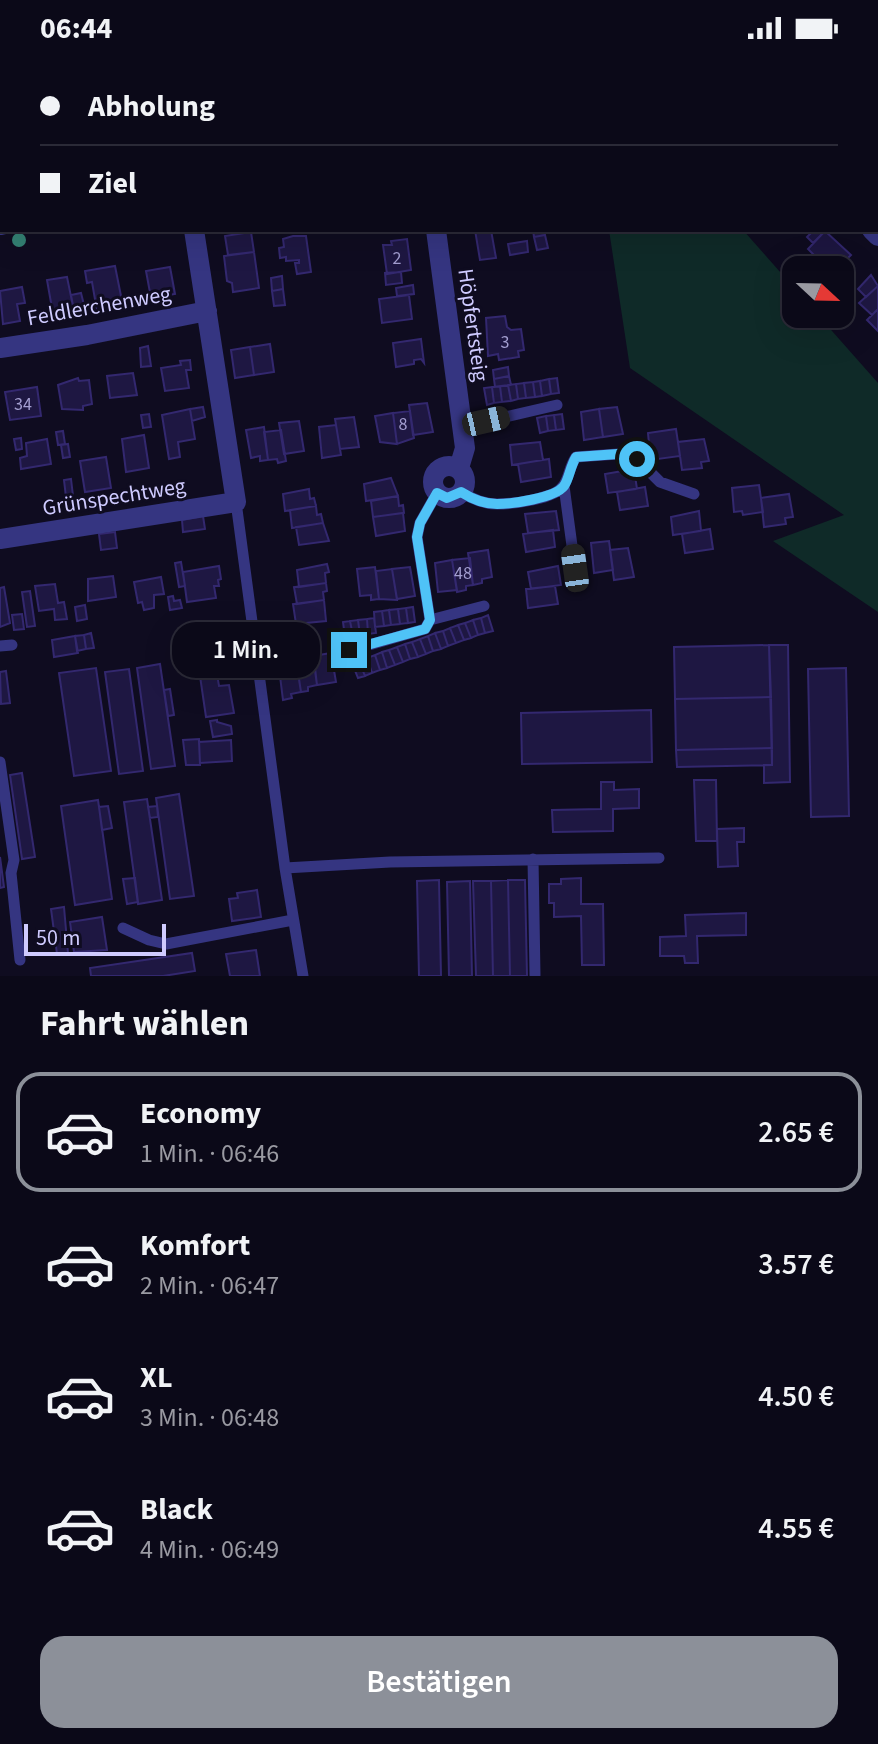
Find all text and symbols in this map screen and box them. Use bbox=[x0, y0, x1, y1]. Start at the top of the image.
text: 06:44 bbox=[40, 7, 112, 50]
text: Abholung bbox=[88, 85, 215, 128]
text: Ziel bbox=[88, 162, 137, 205]
house number: 2 bbox=[393, 246, 402, 271]
north arrow bbox=[782, 256, 854, 328]
map controls bbox=[782, 256, 854, 328]
street label: Höpfertsteig bbox=[449, 266, 497, 384]
street label: Feldlerchenweg bbox=[24, 278, 174, 334]
house number: 3 bbox=[501, 330, 510, 355]
house number: 34 bbox=[14, 392, 32, 417]
car bbox=[460, 404, 512, 438]
house number: 8 bbox=[399, 412, 408, 437]
route start bbox=[619, 441, 655, 477]
street label: Grünspechtweg bbox=[40, 470, 188, 524]
car bbox=[560, 543, 590, 593]
house number: 48 bbox=[454, 561, 472, 586]
callout: 1 Min. bbox=[173, 622, 321, 678]
text: 1 Min. bbox=[213, 631, 279, 668]
route end bbox=[331, 632, 367, 668]
scale bar bbox=[24, 920, 166, 956]
text: 50 m bbox=[36, 922, 81, 954]
text: Fahrt wählen bbox=[40, 998, 249, 1049]
text: Economy bbox=[140, 1092, 261, 1135]
icon: car bbox=[44, 1096, 116, 1168]
text: 2.65 € bbox=[758, 1111, 834, 1154]
text: 1 Min. · 06:46 bbox=[140, 1135, 279, 1172]
text: Komfort bbox=[140, 1224, 250, 1267]
icon: car bbox=[44, 1228, 116, 1300]
text: 3.57 € bbox=[758, 1243, 834, 1286]
text: 2 Min. · 06:47 bbox=[140, 1267, 279, 1304]
text: XL bbox=[140, 1356, 173, 1399]
icon: car bbox=[44, 1360, 116, 1432]
text: 4.50 € bbox=[758, 1375, 834, 1418]
text: 3 Min. · 06:48 bbox=[140, 1399, 279, 1436]
text: Black bbox=[140, 1488, 213, 1531]
icon: car bbox=[44, 1492, 116, 1564]
text: 4.55 € bbox=[758, 1507, 834, 1550]
text: 4 Min. · 06:49 bbox=[140, 1531, 279, 1568]
button: Bestätigen bbox=[40, 1636, 838, 1728]

